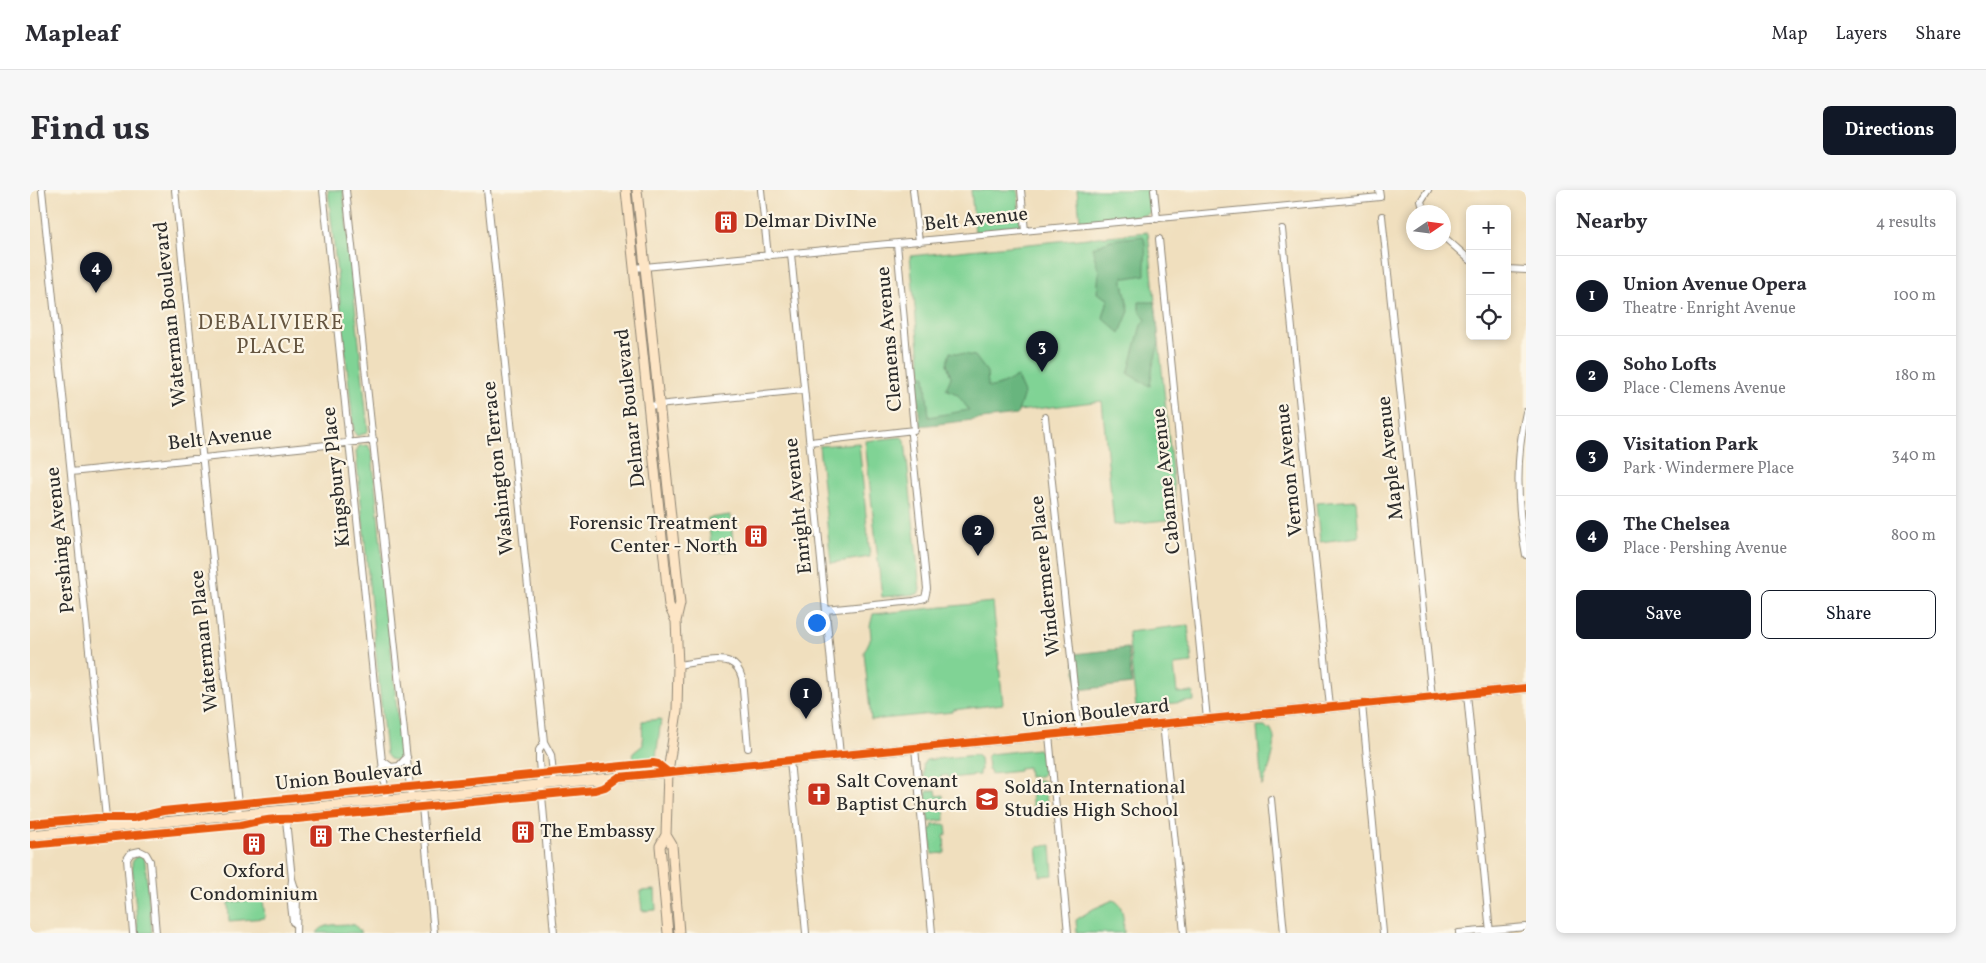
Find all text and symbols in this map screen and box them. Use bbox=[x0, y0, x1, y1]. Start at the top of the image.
text: Mapleaf bbox=[25, 18, 119, 52]
text: Map bbox=[1771, 22, 1807, 47]
text: Layers bbox=[1835, 22, 1887, 47]
text: Share bbox=[1915, 22, 1961, 47]
text: Find us bbox=[30, 106, 150, 154]
button: Directions bbox=[1823, 106, 1956, 155]
street label: Belt Avenue bbox=[923, 201, 1029, 239]
north arrow bbox=[1406, 205, 1451, 250]
map controls bbox=[1466, 205, 1511, 340]
button: + bbox=[1466, 205, 1511, 250]
place label: Delmar DivINe bbox=[744, 208, 877, 236]
text: Nearby bbox=[1576, 208, 1647, 237]
building icon: Delmar DivINe bbox=[713, 209, 739, 235]
text: 4 results bbox=[1876, 212, 1936, 234]
street label: Waterman Boulevard bbox=[147, 220, 195, 408]
button: − bbox=[1466, 250, 1511, 295]
pin: 4 bbox=[80, 252, 112, 293]
street label: Clemens Avenue bbox=[870, 265, 910, 413]
text: Union Avenue Opera bbox=[1623, 272, 1807, 298]
text: 1 bbox=[1589, 285, 1595, 307]
text: 100 m bbox=[1893, 285, 1936, 307]
button: locate bbox=[1466, 295, 1511, 340]
text: Theatre · Enright Avenue bbox=[1623, 298, 1796, 320]
district label: DEBALIVIERE PLACE bbox=[198, 309, 344, 362]
street label: Delmar Boulevard bbox=[609, 327, 653, 489]
pin: 3 bbox=[1026, 331, 1058, 372]
text: Soho Lofts bbox=[1623, 352, 1717, 378]
text: 2 bbox=[1588, 365, 1596, 387]
text: 180 m bbox=[1895, 365, 1936, 387]
text: Place · Clemens Avenue bbox=[1623, 378, 1786, 400]
street label: Washington Terrace bbox=[476, 380, 522, 556]
street label: Maple Avenue bbox=[1371, 395, 1411, 521]
street label: Vernon Avenue bbox=[1269, 402, 1311, 538]
street label: Kingsbury Place bbox=[316, 405, 358, 549]
street label: Cabanne Avenue bbox=[1145, 407, 1189, 555]
street label: Belt Avenue bbox=[167, 420, 273, 458]
text: Visitation Park bbox=[1623, 432, 1758, 458]
street label: Enright Avenue bbox=[778, 436, 820, 576]
text: 3 bbox=[1588, 445, 1596, 467]
text: 340 m bbox=[1892, 445, 1936, 467]
text: Park · Windermere Place bbox=[1623, 458, 1794, 480]
street label: Pershing Avenue bbox=[39, 465, 83, 615]
street label: Windermere Place bbox=[1024, 494, 1068, 658]
place label: Forensic Treatment Center - North bbox=[569, 510, 738, 561]
text: The Chelsea bbox=[1623, 512, 1730, 538]
pin: 2 bbox=[962, 515, 994, 556]
building icon: Forensic Treatment Center - North bbox=[743, 523, 769, 549]
text: 4 bbox=[1587, 525, 1597, 547]
text: 800 m bbox=[1891, 525, 1936, 547]
text: Place · Pershing Avenue bbox=[1623, 538, 1787, 560]
street label: Waterman Place bbox=[184, 569, 226, 713]
button: Save bbox=[1576, 590, 1751, 639]
button: Share bbox=[1761, 590, 1936, 639]
your location bbox=[804, 610, 830, 636]
pin: 1 bbox=[790, 678, 822, 719]
street label: Union Boulevard bbox=[1021, 692, 1171, 736]
street label: Union Boulevard bbox=[274, 755, 424, 799]
place label: Salt Covenant Baptist Church bbox=[836, 768, 968, 819]
place label: Soldan International Studies High School bbox=[1004, 774, 1186, 825]
church icon: Salt Covenant Baptist Church bbox=[806, 781, 832, 807]
school or university icon: Soldan International Studies High School bbox=[974, 786, 1000, 812]
place label: The Embassy bbox=[540, 818, 655, 846]
building icon: The Embassy bbox=[510, 819, 536, 845]
place label: The Chesterfield bbox=[338, 822, 482, 850]
building icon: The Chesterfield bbox=[308, 823, 334, 849]
building icon: Oxford Condominium bbox=[241, 831, 267, 857]
place label: Oxford Condominium bbox=[190, 858, 318, 909]

